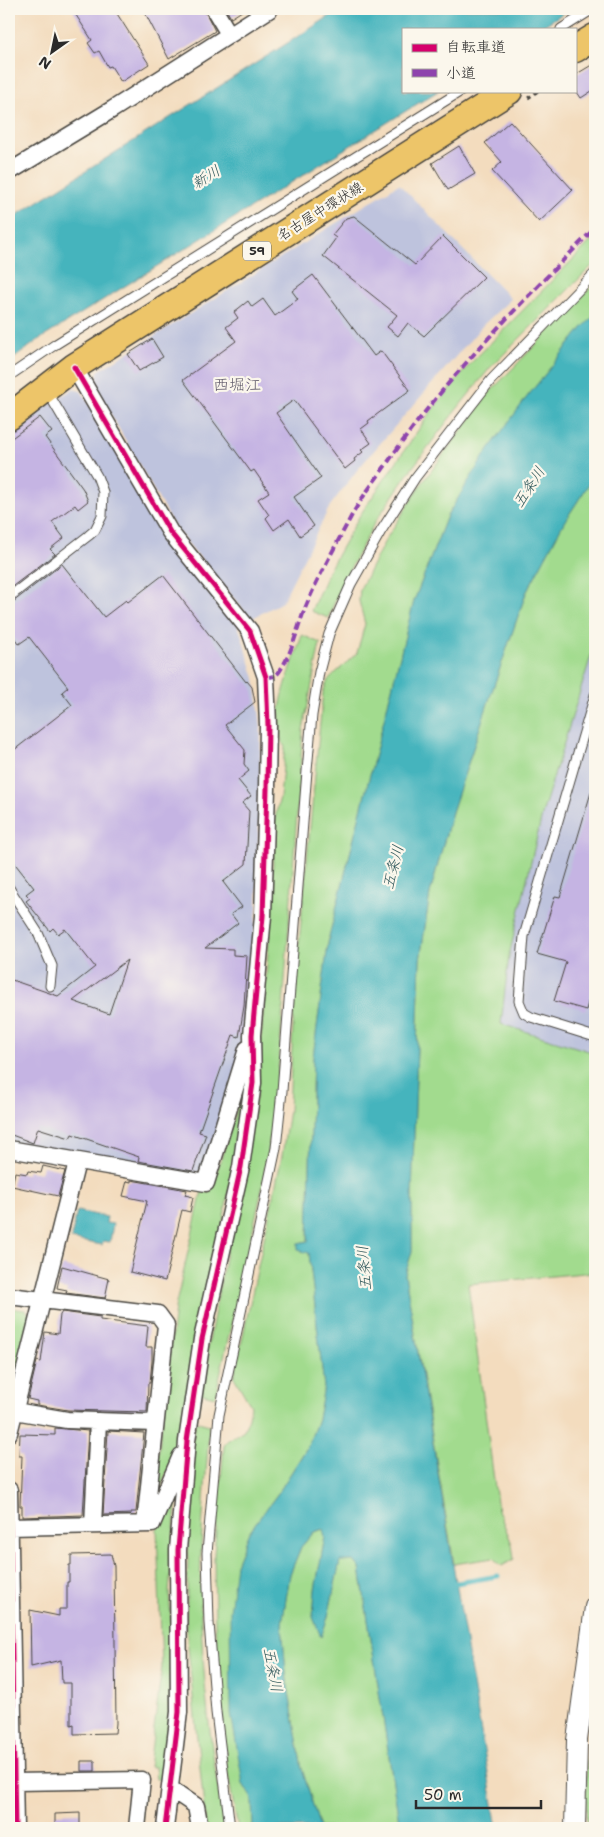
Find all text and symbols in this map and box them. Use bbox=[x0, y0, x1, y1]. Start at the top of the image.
north arrow bbox=[28, 28, 78, 78]
legend bbox=[402, 28, 576, 92]
text: 自転車道 bbox=[446, 37, 506, 57]
text: N bbox=[35, 52, 54, 73]
text: 小道 bbox=[446, 63, 476, 83]
water label: 新川 bbox=[188, 161, 224, 193]
street label: 名古屋中環状線 bbox=[274, 177, 366, 245]
road number: 59 bbox=[243, 242, 271, 260]
district label: 西堀江 bbox=[213, 374, 261, 395]
water label: 五条川 bbox=[508, 463, 550, 511]
water label: 五条川 bbox=[378, 843, 408, 891]
water label: 五条川 bbox=[352, 1245, 376, 1291]
water label: 五条川 bbox=[259, 1646, 287, 1694]
scale bar bbox=[416, 1777, 542, 1809]
text: 50 m bbox=[424, 1785, 462, 1805]

